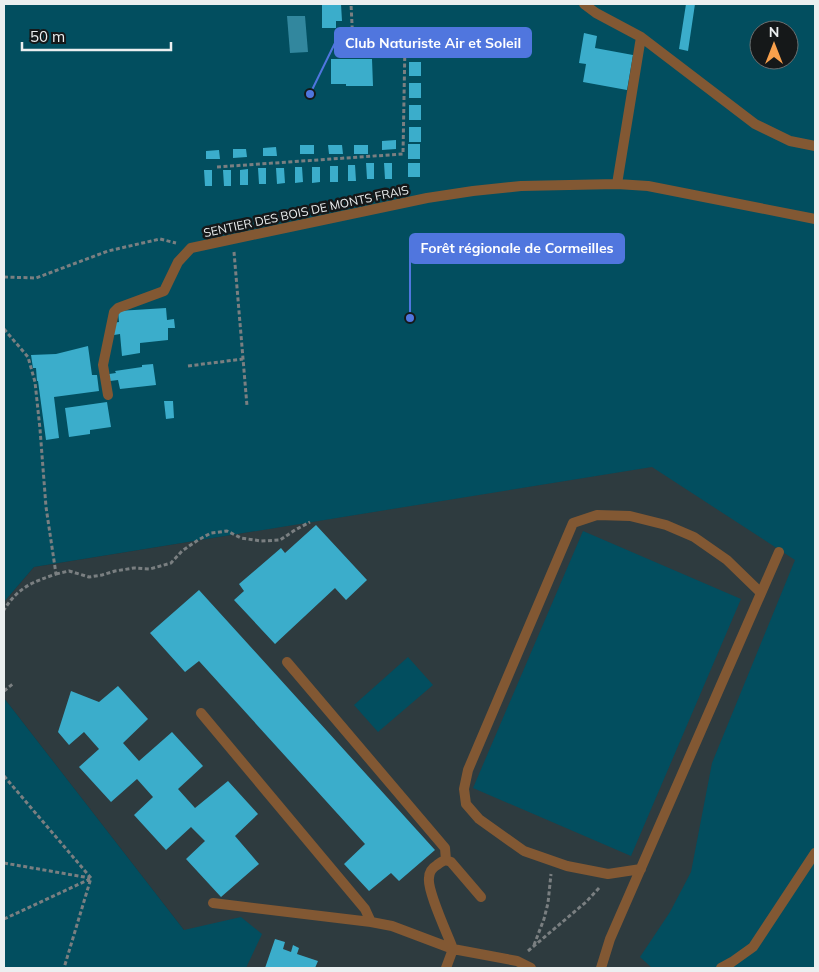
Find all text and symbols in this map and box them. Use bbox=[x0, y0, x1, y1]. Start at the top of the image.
scale bar bbox=[22, 20, 171, 52]
north arrow bbox=[749, 20, 799, 70]
text: N bbox=[769, 23, 779, 41]
text: 50 m bbox=[30, 27, 65, 46]
callout: Club Naturiste Air et Soleil bbox=[335, 28, 531, 57]
text: Club Naturiste Air et Soleil bbox=[345, 34, 521, 52]
street label: SENTIER DES BOIS DE MONTS FRAIS bbox=[202, 182, 410, 240]
callout: Forêt régionale de Cormeilles bbox=[410, 234, 624, 263]
text: Forêt régionale de Cormeilles bbox=[420, 239, 614, 257]

